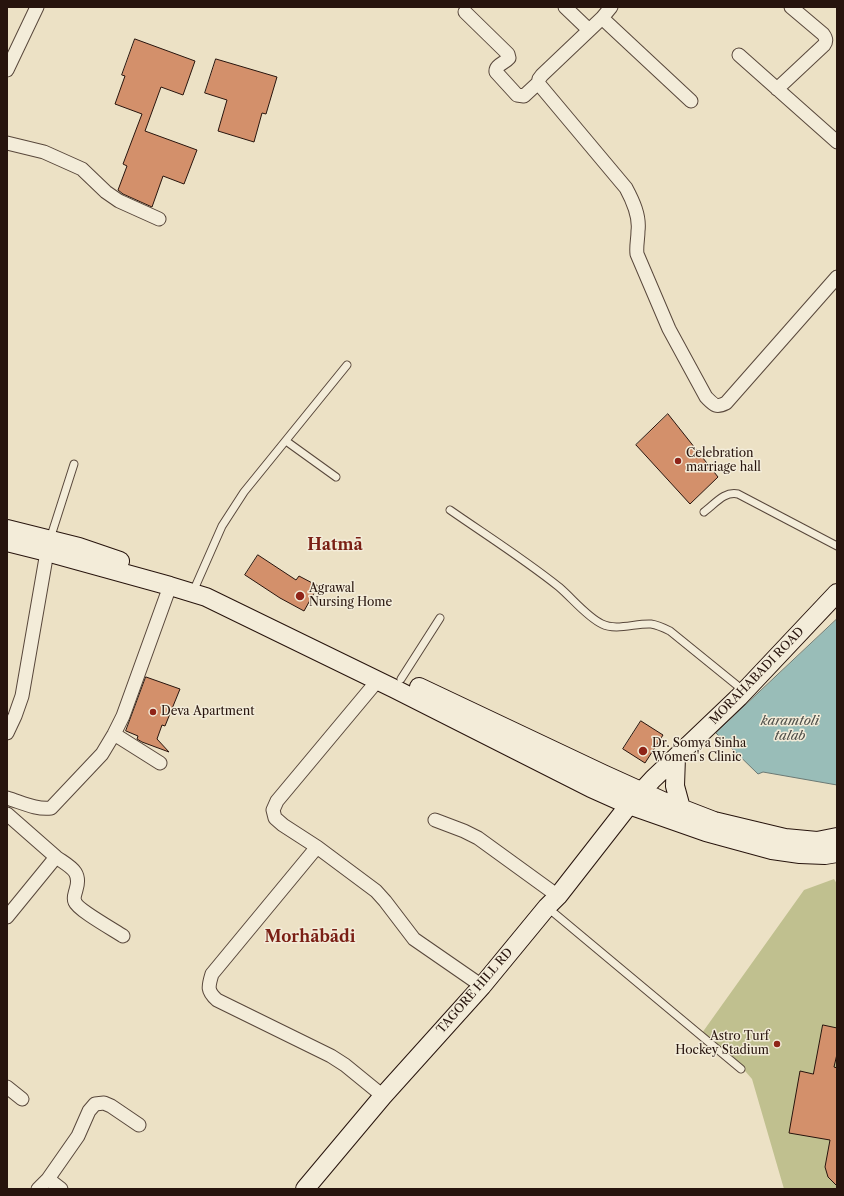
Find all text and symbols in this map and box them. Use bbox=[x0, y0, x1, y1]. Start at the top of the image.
place label: Celebration marriage hall bbox=[686, 447, 761, 475]
marker: Celebration marriage hall bbox=[673, 456, 683, 466]
district label: Hatmā bbox=[307, 535, 363, 555]
place label: Agrawal Nursing Home bbox=[309, 582, 392, 610]
marker: Agrawal Nursing Home bbox=[294, 590, 306, 602]
street label: MORAHABADI ROAD bbox=[707, 624, 807, 728]
place label: Deva Apartment bbox=[161, 705, 254, 719]
marker: Deva Apartment bbox=[148, 707, 158, 717]
water label: karamtoli talab bbox=[761, 713, 819, 744]
place label: Dr. Somya Sinha Women's Clinic bbox=[652, 737, 746, 765]
marker: Dr. Somya Sinha Women's Clinic bbox=[637, 745, 649, 757]
district label: Morhābādi bbox=[265, 927, 355, 947]
street label: TAGORE HILL RD bbox=[434, 945, 516, 1037]
place label: Astro Turf Hockey Stadium bbox=[675, 1030, 769, 1058]
marker: Astro Turf Hockey Stadium bbox=[772, 1039, 782, 1049]

